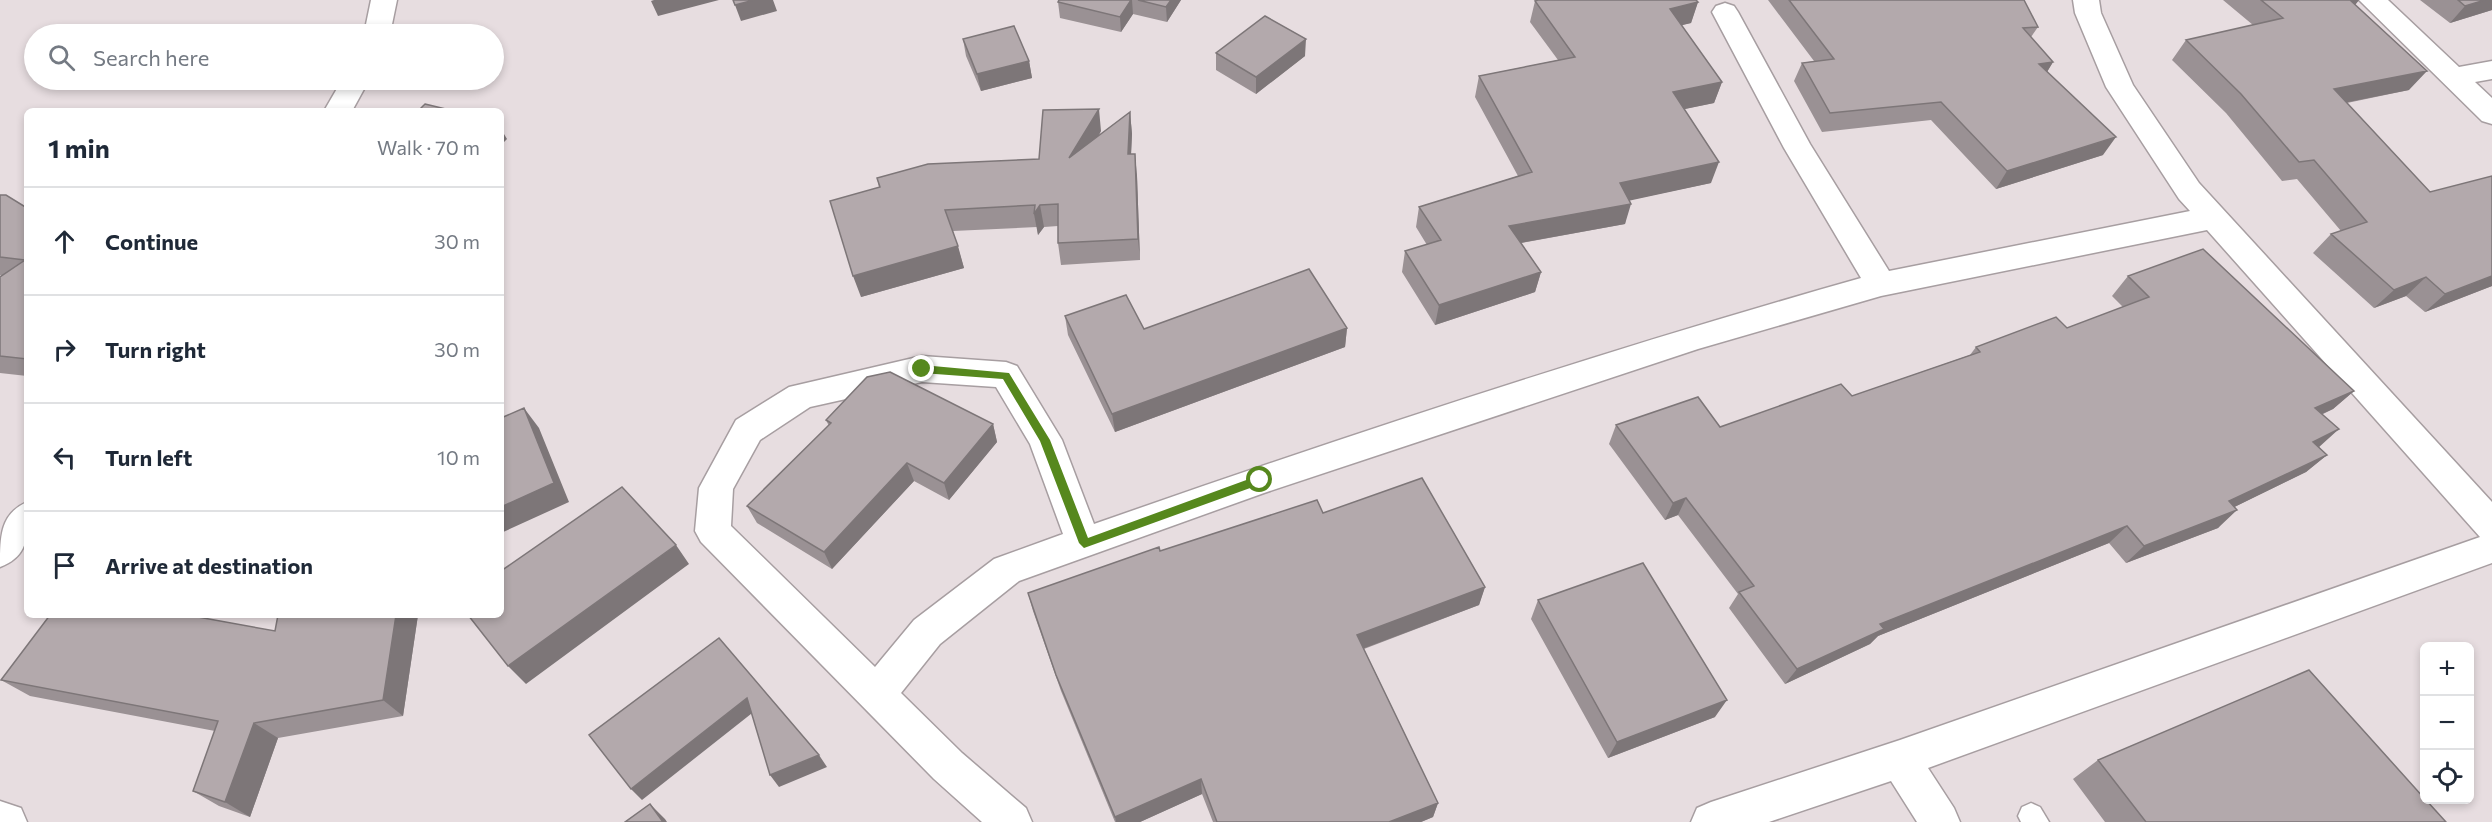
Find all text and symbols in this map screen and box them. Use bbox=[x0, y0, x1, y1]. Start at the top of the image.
search box bbox=[24, 24, 504, 90]
icon: search bbox=[45, 41, 78, 74]
text: Search here bbox=[93, 44, 209, 71]
text: 1 min bbox=[48, 132, 110, 163]
text: Walk · 70 m bbox=[377, 135, 480, 159]
icon: ahead bbox=[48, 225, 81, 258]
text: Continue bbox=[105, 228, 198, 255]
text: 30 m bbox=[434, 229, 480, 253]
icon: right bbox=[48, 333, 81, 366]
text: Turn right bbox=[105, 336, 206, 363]
text: 30 m bbox=[434, 337, 480, 361]
route end bbox=[908, 355, 934, 381]
icon: left bbox=[48, 441, 81, 474]
text: Turn left bbox=[105, 444, 192, 471]
text: 10 m bbox=[437, 445, 480, 469]
route start bbox=[1246, 466, 1272, 492]
icon: arrive bbox=[48, 549, 81, 582]
text: Arrive at destination bbox=[105, 552, 313, 579]
map controls bbox=[2420, 642, 2474, 804]
button: + bbox=[2420, 642, 2474, 696]
button: − bbox=[2420, 696, 2474, 750]
button: locate bbox=[2420, 750, 2474, 804]

